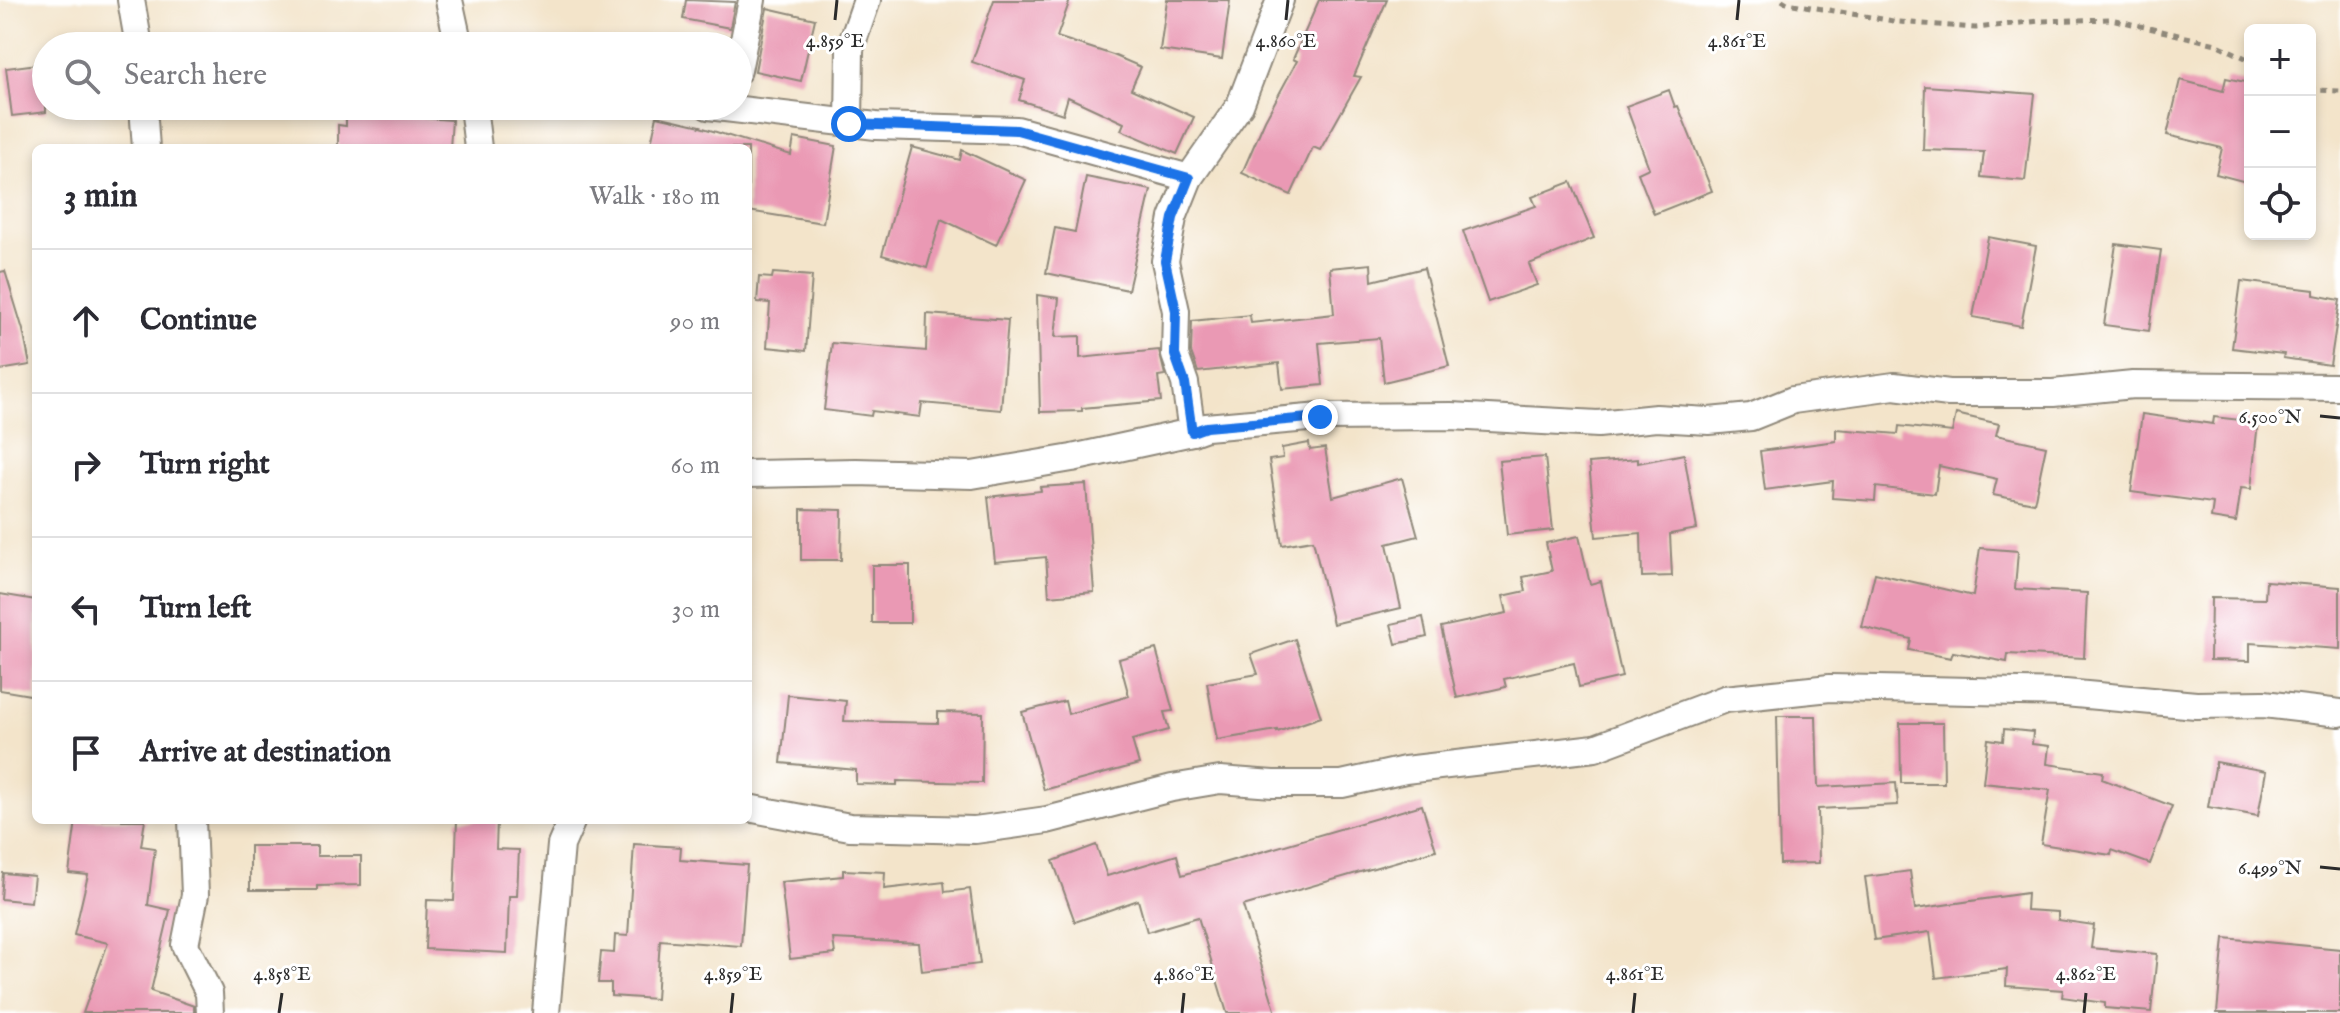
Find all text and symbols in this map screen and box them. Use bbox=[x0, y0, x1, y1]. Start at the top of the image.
map controls bbox=[2244, 24, 2316, 240]
button: + bbox=[2244, 24, 2316, 96]
text: 4.859°E bbox=[806, 29, 864, 54]
text: 4.860°E bbox=[1256, 29, 1317, 54]
text: 4.861°E bbox=[1708, 29, 1766, 54]
search box bbox=[32, 32, 752, 120]
icon: search bbox=[60, 54, 104, 98]
text: Search here bbox=[124, 57, 267, 95]
button: − bbox=[2244, 96, 2316, 168]
route start bbox=[831, 106, 867, 142]
button: locate bbox=[2244, 168, 2316, 240]
text: 3 min bbox=[64, 175, 138, 218]
text: Walk · 180 m bbox=[589, 180, 720, 213]
icon: ahead bbox=[64, 299, 108, 343]
text: Continue bbox=[140, 302, 257, 340]
text: 90 m bbox=[670, 305, 720, 338]
route end bbox=[1302, 399, 1338, 435]
text: 6.500°N bbox=[2238, 405, 2302, 430]
icon: right bbox=[64, 443, 108, 487]
text: Turn right bbox=[140, 446, 270, 484]
text: 60 m bbox=[671, 449, 720, 482]
icon: left bbox=[64, 587, 108, 631]
text: Turn left bbox=[140, 590, 251, 628]
text: 30 m bbox=[672, 593, 720, 626]
icon: arrive bbox=[64, 731, 108, 775]
text: Arrive at destination bbox=[140, 734, 391, 772]
text: 6.499°N bbox=[2238, 856, 2302, 881]
text: 4.858°E bbox=[253, 962, 311, 987]
text: 4.859°E bbox=[704, 962, 762, 987]
text: 4.860°E bbox=[1154, 962, 1215, 987]
text: 4.861°E bbox=[1606, 962, 1664, 987]
text: 4.862°E bbox=[2056, 962, 2116, 987]

